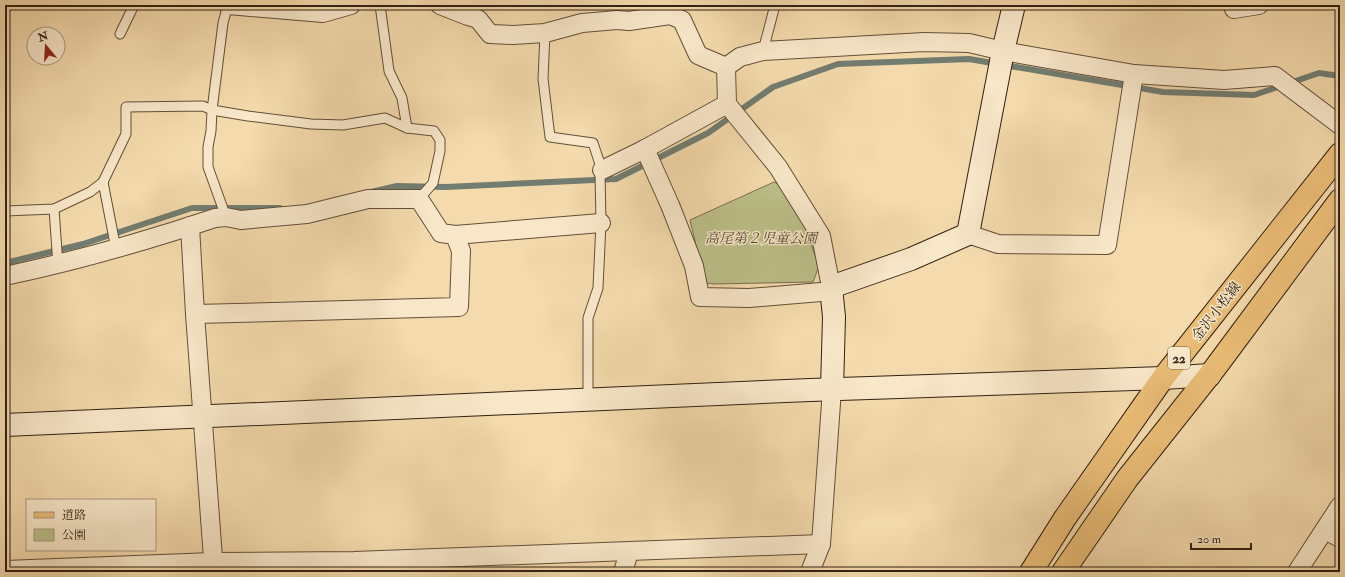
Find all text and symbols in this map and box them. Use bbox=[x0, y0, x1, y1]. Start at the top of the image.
north arrow bbox=[26, 26, 66, 66]
text: N bbox=[35, 29, 51, 45]
park label: 高尾第２児童公園 bbox=[705, 230, 819, 247]
street label: 金沢小松線 bbox=[1188, 278, 1245, 344]
road number: 22 bbox=[1168, 347, 1190, 369]
legend bbox=[26, 499, 156, 551]
text: 道路 bbox=[62, 508, 86, 523]
scale bar bbox=[1191, 525, 1251, 551]
text: 公園 bbox=[62, 528, 86, 543]
text: 20 m bbox=[1197, 532, 1222, 547]

